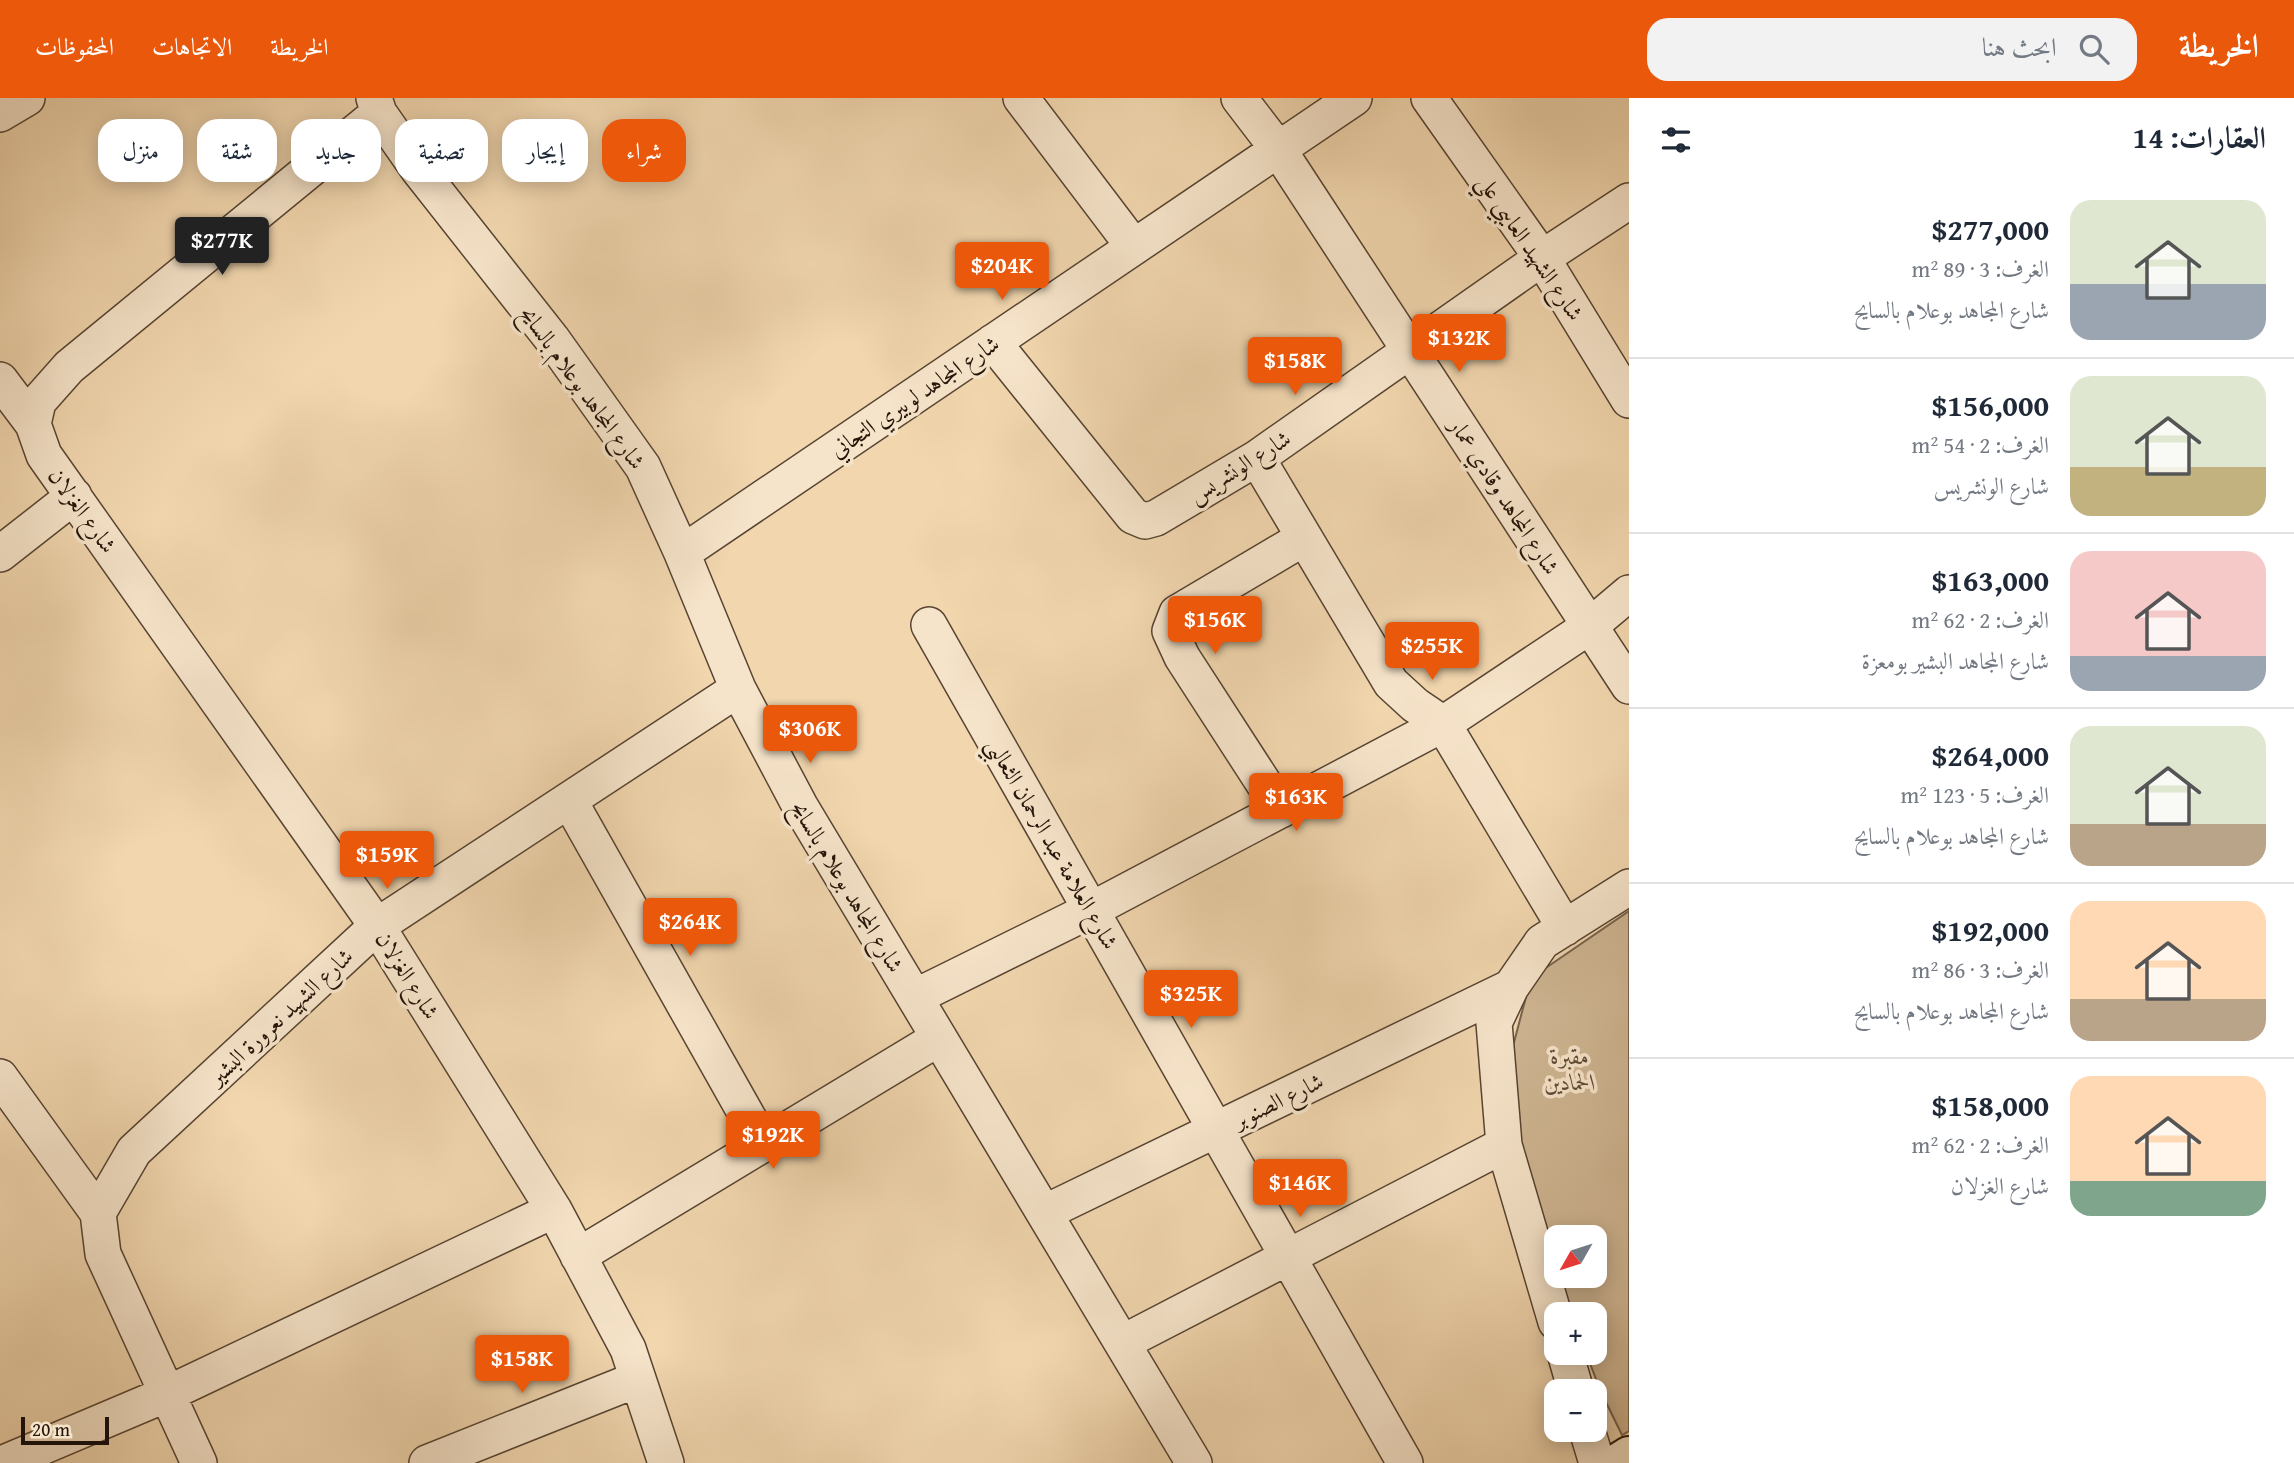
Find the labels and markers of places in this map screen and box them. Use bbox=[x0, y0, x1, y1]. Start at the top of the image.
pin: $277K bbox=[173, 218, 271, 277]
pin: $204K bbox=[953, 242, 1051, 302]
pin: $132K bbox=[1410, 314, 1508, 374]
pin: $158K bbox=[1246, 338, 1344, 397]
pin: $156K bbox=[1166, 596, 1264, 656]
pin: $255K bbox=[1383, 622, 1481, 682]
pin: $306K bbox=[761, 706, 859, 765]
pin: $163K bbox=[1247, 774, 1345, 833]
pin: $159K bbox=[338, 832, 436, 891]
pin: $264K bbox=[641, 898, 739, 958]
pin: $325K bbox=[1142, 970, 1240, 1030]
pin: $192K bbox=[724, 1112, 822, 1171]
pin: $146K bbox=[1251, 1160, 1349, 1219]
pin: $158K bbox=[473, 1336, 571, 1395]

